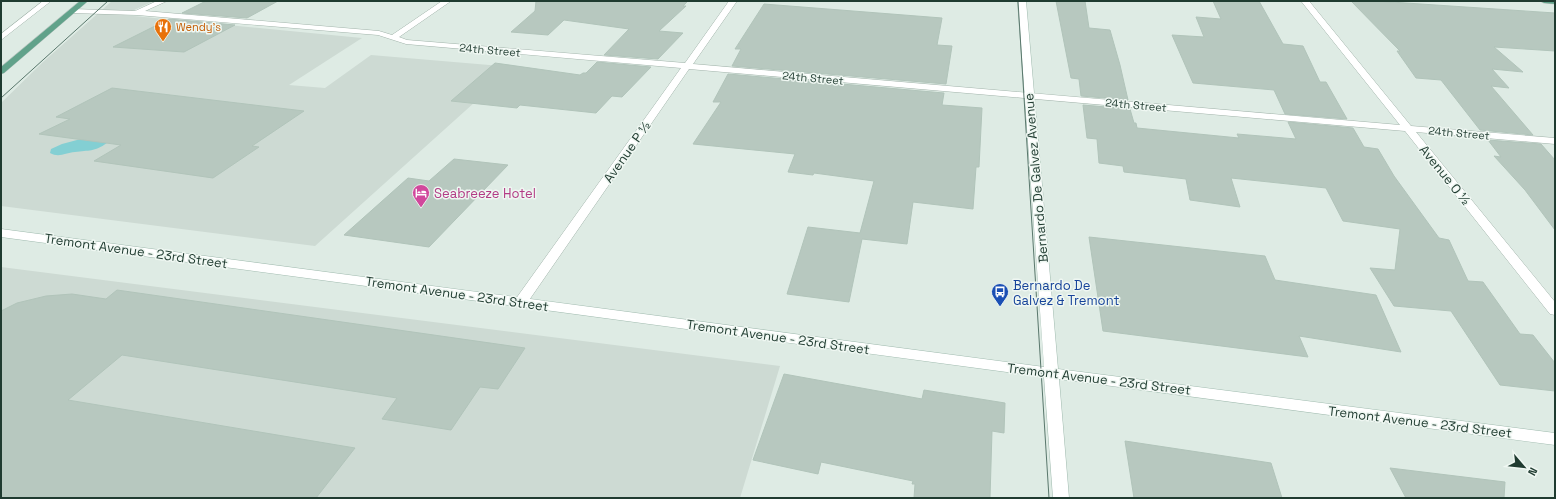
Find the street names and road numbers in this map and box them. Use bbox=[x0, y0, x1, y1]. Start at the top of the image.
street label: 24th Street bbox=[459, 40, 521, 60]
street label: 24th Street bbox=[782, 68, 844, 88]
street label: Bernardo De Galvez Avenue bbox=[1020, 93, 1052, 263]
street label: 24th Street bbox=[1105, 95, 1167, 115]
street label: Avenue P ½ bbox=[600, 118, 655, 186]
street label: 24th Street bbox=[1428, 123, 1490, 143]
street label: Avenue O ½ bbox=[1416, 142, 1474, 209]
street label: Tremont Avenue - 23rd Street bbox=[43, 230, 229, 272]
street label: Tremont Avenue - 23rd Street bbox=[364, 273, 550, 315]
street label: Tremont Avenue - 23rd Street bbox=[685, 316, 871, 358]
street label: Tremont Avenue - 23rd Street bbox=[1006, 359, 1192, 399]
street label: Tremont Avenue - 23rd Street bbox=[1327, 402, 1513, 442]

